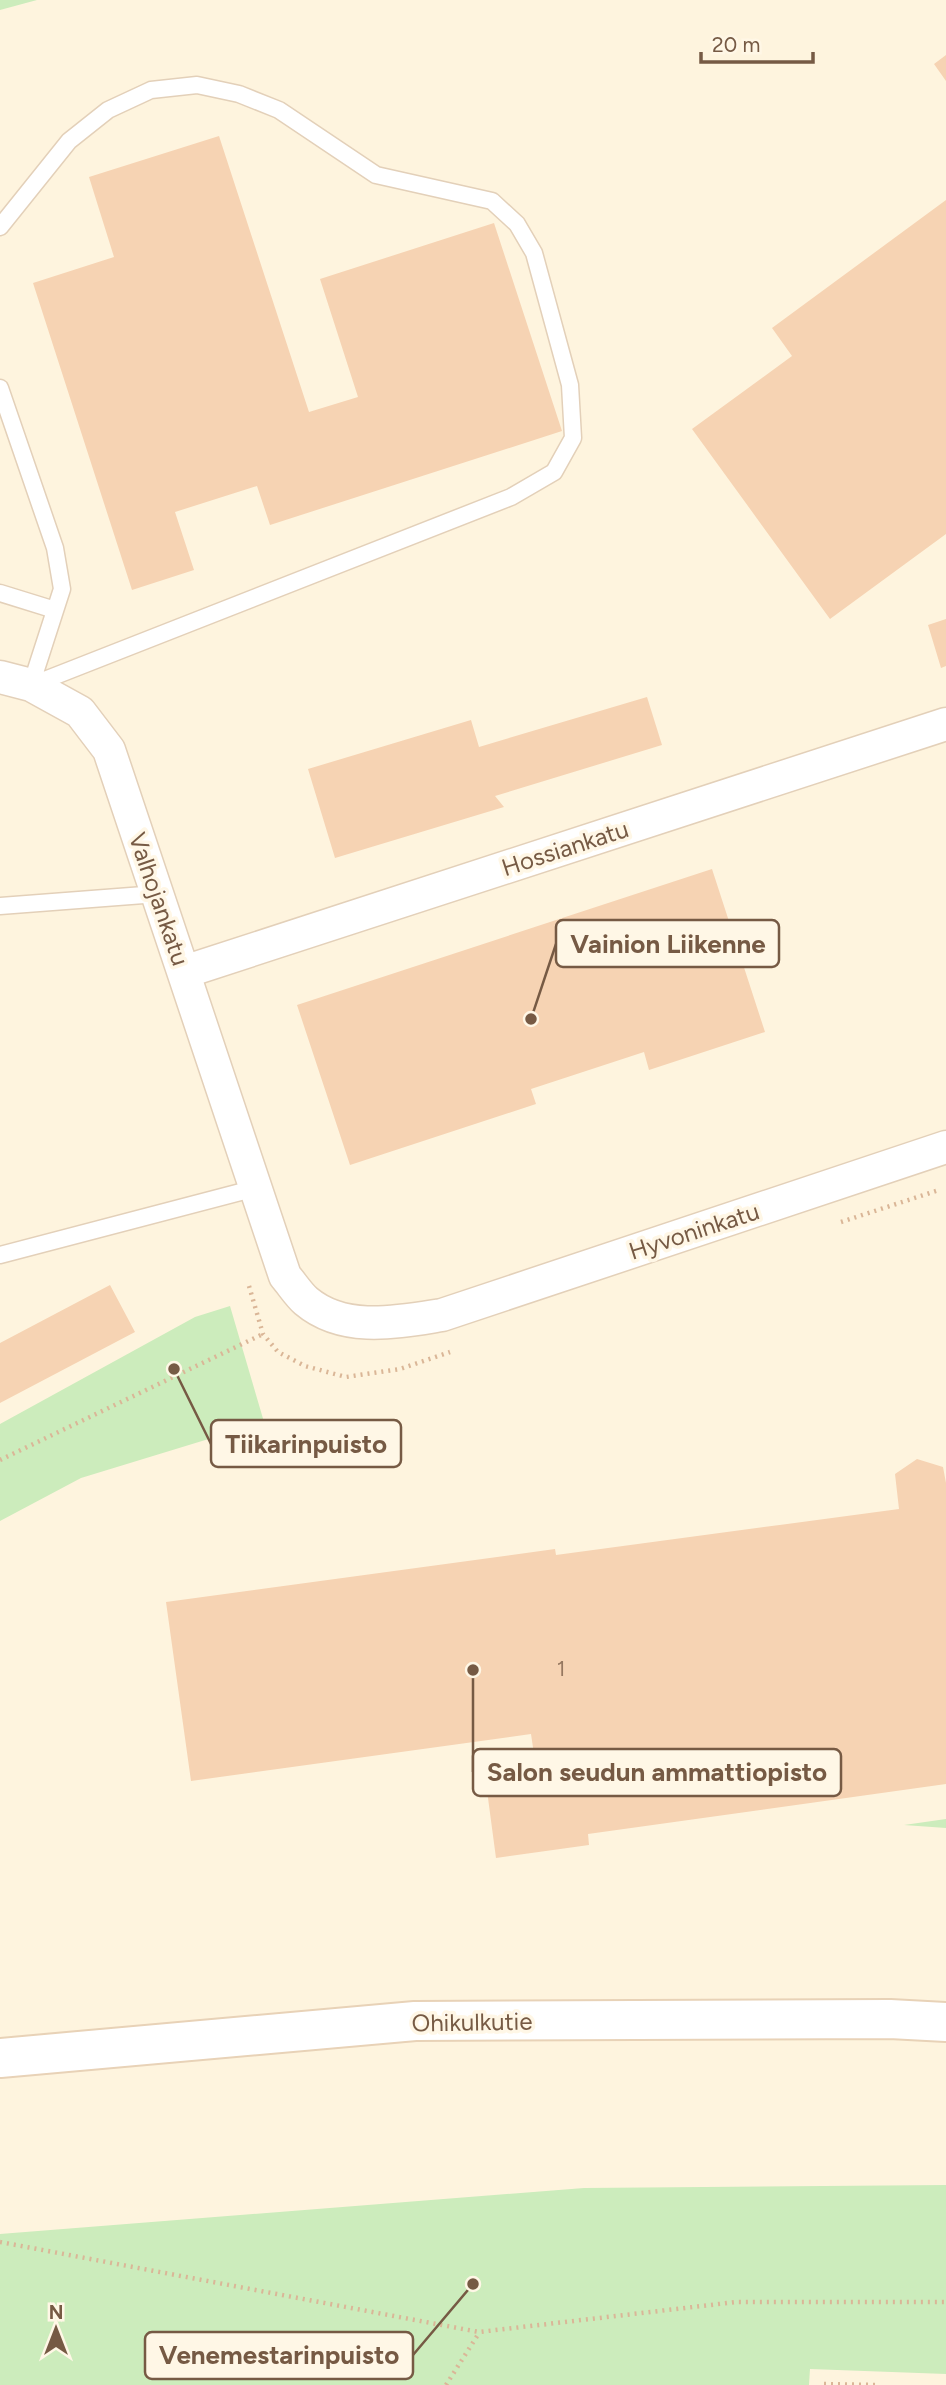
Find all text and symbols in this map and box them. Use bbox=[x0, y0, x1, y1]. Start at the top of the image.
scale bar bbox=[701, 21, 813, 65]
text: 20 m bbox=[712, 32, 760, 57]
street label: Hossiankatu bbox=[498, 814, 632, 882]
street label: Valhojankatu bbox=[123, 829, 195, 969]
callout: Vainion Liikenne bbox=[556, 920, 779, 967]
text: Vainion Liikenne bbox=[570, 928, 766, 960]
street label: Hyvoninkatu bbox=[625, 1196, 763, 1266]
callout: Tiikarinpuisto bbox=[211, 1420, 401, 1467]
text: Tiikarinpuisto bbox=[225, 1428, 387, 1460]
house number: 1 bbox=[557, 1656, 565, 1681]
callout: Salon seudun ammattiopisto bbox=[473, 1749, 841, 1796]
text: Salon seudun ammattiopisto bbox=[487, 1756, 827, 1788]
street label: Ohikulkutie bbox=[411, 2006, 533, 2038]
north arrow bbox=[21, 2294, 91, 2364]
text: N bbox=[49, 2301, 63, 2324]
callout: Venemestarinpuisto bbox=[145, 2332, 413, 2379]
text: Venemestarinpuisto bbox=[159, 2339, 399, 2371]

